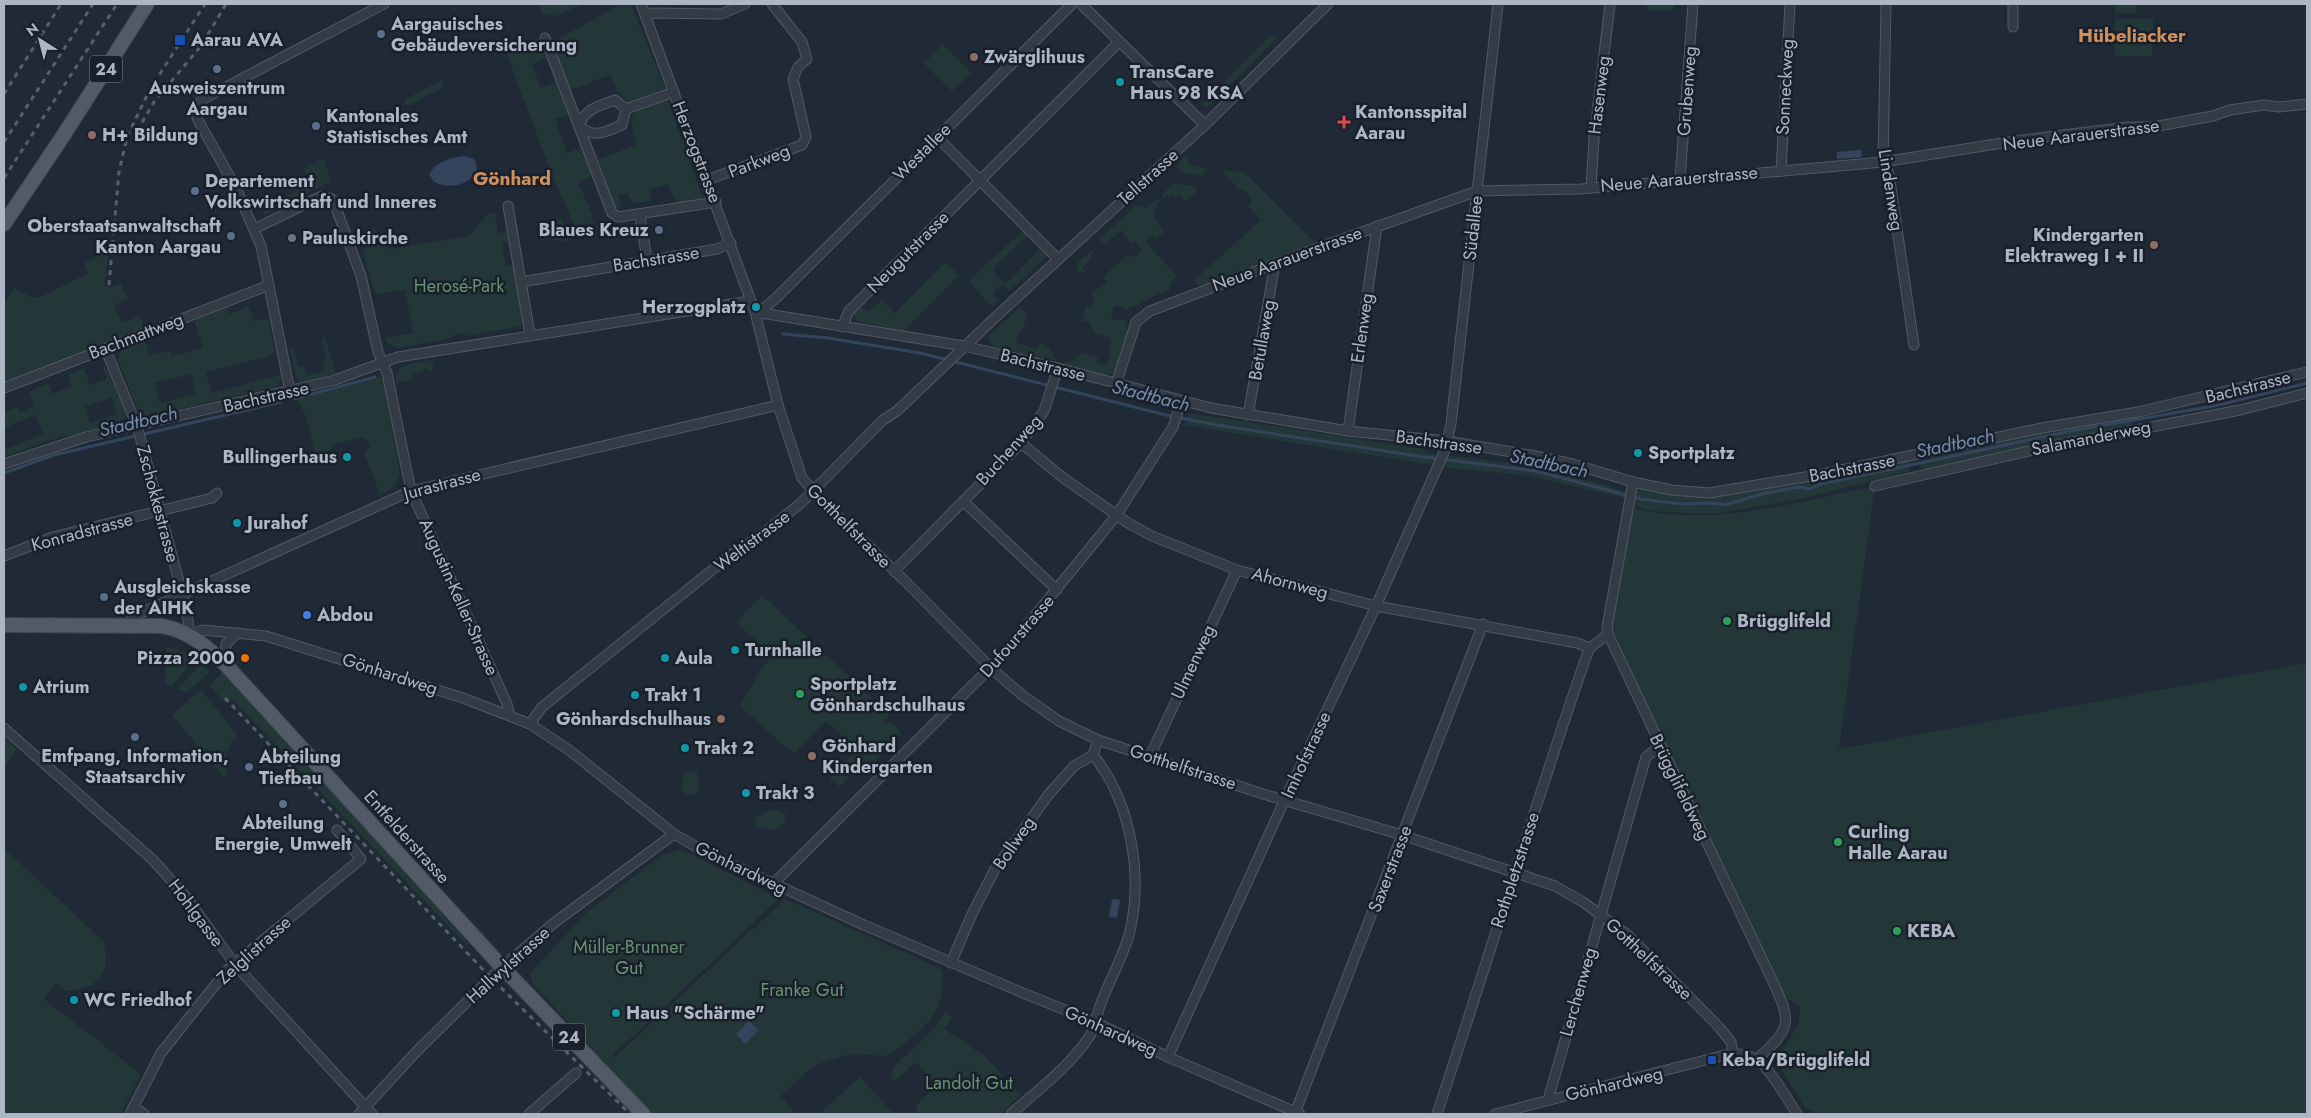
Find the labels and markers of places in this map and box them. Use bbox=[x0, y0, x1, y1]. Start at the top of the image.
place label: Aargauisches Gebäudeversicherung bbox=[390, 11, 577, 58]
place label: Aarau AVA bbox=[190, 27, 284, 53]
marker: Aargauisches Gebäudeversicherung bbox=[375, 28, 387, 40]
marker: Aarau AVA bbox=[173, 33, 187, 47]
place label: Zwärglihuus bbox=[984, 44, 1085, 70]
marker: Zwärglihuus bbox=[968, 51, 980, 63]
place label: TransCare Haus 98 KSA bbox=[1130, 59, 1244, 106]
marker: Ausweiszentrum Aargau bbox=[211, 63, 223, 75]
place label: Ausweiszentrum Aargau bbox=[148, 75, 285, 122]
marker: TransCare Haus 98 KSA bbox=[1114, 76, 1126, 88]
place label: Kantonsspital Aarau bbox=[1354, 99, 1467, 146]
place label: Kantonales Statistisches Amt bbox=[326, 103, 468, 150]
marker: Kantonsspital Aarau bbox=[1337, 115, 1351, 129]
marker: Kantonales Statistisches Amt bbox=[310, 120, 322, 132]
place label: H+ Bildung bbox=[102, 122, 198, 148]
marker: H+ Bildung bbox=[86, 129, 98, 141]
place label: Departement Volkswirtschaft und Inneres bbox=[204, 168, 437, 215]
marker: Departement Volkswirtschaft und Inneres bbox=[189, 185, 201, 197]
place label: Oberstaatsanwaltschaft Kanton Aargau bbox=[27, 213, 221, 260]
place label: Blaues Kreuz bbox=[538, 217, 650, 243]
place label: Kindergarten Elektraweg I + II bbox=[2005, 222, 2144, 269]
marker: Blaues Kreuz bbox=[653, 224, 665, 236]
place label: Pauluskirche bbox=[302, 225, 408, 251]
marker: Oberstaatsanwaltschaft Kanton Aargau bbox=[225, 230, 237, 242]
marker: Pauluskirche bbox=[286, 232, 298, 244]
marker: Kindergarten Elektraweg I + II bbox=[2148, 239, 2160, 251]
place label: Herzogplatz bbox=[642, 294, 747, 320]
marker: Herzogplatz bbox=[750, 301, 762, 313]
place label: Sportplatz bbox=[1648, 440, 1735, 466]
place label: Bullingerhaus bbox=[222, 444, 337, 470]
marker: Sportplatz bbox=[1632, 447, 1644, 459]
marker: Bullingerhaus bbox=[341, 451, 353, 463]
place label: Jurahof bbox=[244, 510, 308, 536]
marker: Jurahof bbox=[231, 517, 243, 529]
place label: Ausgleichskasse der AIHK bbox=[113, 574, 251, 621]
marker: Ausgleichskasse der AIHK bbox=[98, 591, 110, 603]
place label: Abdou bbox=[316, 602, 373, 628]
place label: Brügglifeld bbox=[1737, 608, 1831, 634]
marker: Abdou bbox=[301, 609, 313, 621]
marker: Brügglifeld bbox=[1721, 615, 1733, 627]
place label: Turnhalle bbox=[745, 637, 822, 663]
marker: Turnhalle bbox=[729, 644, 741, 656]
place label: Pizza 2000 bbox=[137, 645, 235, 671]
place label: Aula bbox=[674, 645, 713, 671]
marker: Pizza 2000 bbox=[239, 652, 251, 664]
marker: Aula bbox=[659, 652, 671, 664]
place label: Sportplatz Gönhardschulhaus bbox=[810, 671, 965, 718]
place label: Atrium bbox=[32, 674, 89, 700]
marker: Atrium bbox=[17, 681, 29, 693]
place label: Trakt 1 bbox=[645, 682, 701, 708]
marker: Sportplatz Gönhardschulhaus bbox=[794, 688, 806, 700]
marker: Trakt 1 bbox=[629, 689, 641, 701]
place label: Gönhardschulhaus bbox=[556, 706, 711, 732]
marker: Gönhardschulhaus bbox=[715, 713, 727, 725]
marker: Emfpang, Information, Staatsarchiv bbox=[129, 731, 141, 743]
place label: Gönhard Kindergarten bbox=[822, 733, 933, 780]
place label: Trakt 2 bbox=[695, 735, 754, 761]
marker: Trakt 2 bbox=[679, 742, 691, 754]
place label: Emfpang, Information, Staatsarchiv bbox=[41, 743, 229, 790]
place label: Abteilung Tiefbau bbox=[258, 744, 341, 791]
marker: Gönhard Kindergarten bbox=[806, 750, 818, 762]
marker: Abteilung Tiefbau bbox=[243, 761, 255, 773]
place label: Trakt 3 bbox=[756, 780, 814, 806]
marker: Trakt 3 bbox=[740, 787, 752, 799]
marker: Abteilung Energie, Umwelt bbox=[277, 798, 289, 810]
place label: Abteilung Energie, Umwelt bbox=[215, 810, 352, 857]
place label: Curling Halle Aarau bbox=[1848, 819, 1948, 866]
marker: Curling Halle Aarau bbox=[1832, 836, 1844, 848]
place label: KEBA bbox=[1907, 918, 1956, 944]
marker: KEBA bbox=[1891, 925, 1903, 937]
place label: WC Friedhof bbox=[84, 987, 192, 1013]
marker: WC Friedhof bbox=[68, 994, 80, 1006]
place label: Haus "Schärme" bbox=[626, 1000, 765, 1026]
marker: Haus "Schärme" bbox=[610, 1007, 622, 1019]
place label: Keba/Brügglifeld bbox=[1722, 1047, 1870, 1073]
marker: Keba/Brügglifeld bbox=[1706, 1054, 1718, 1066]

